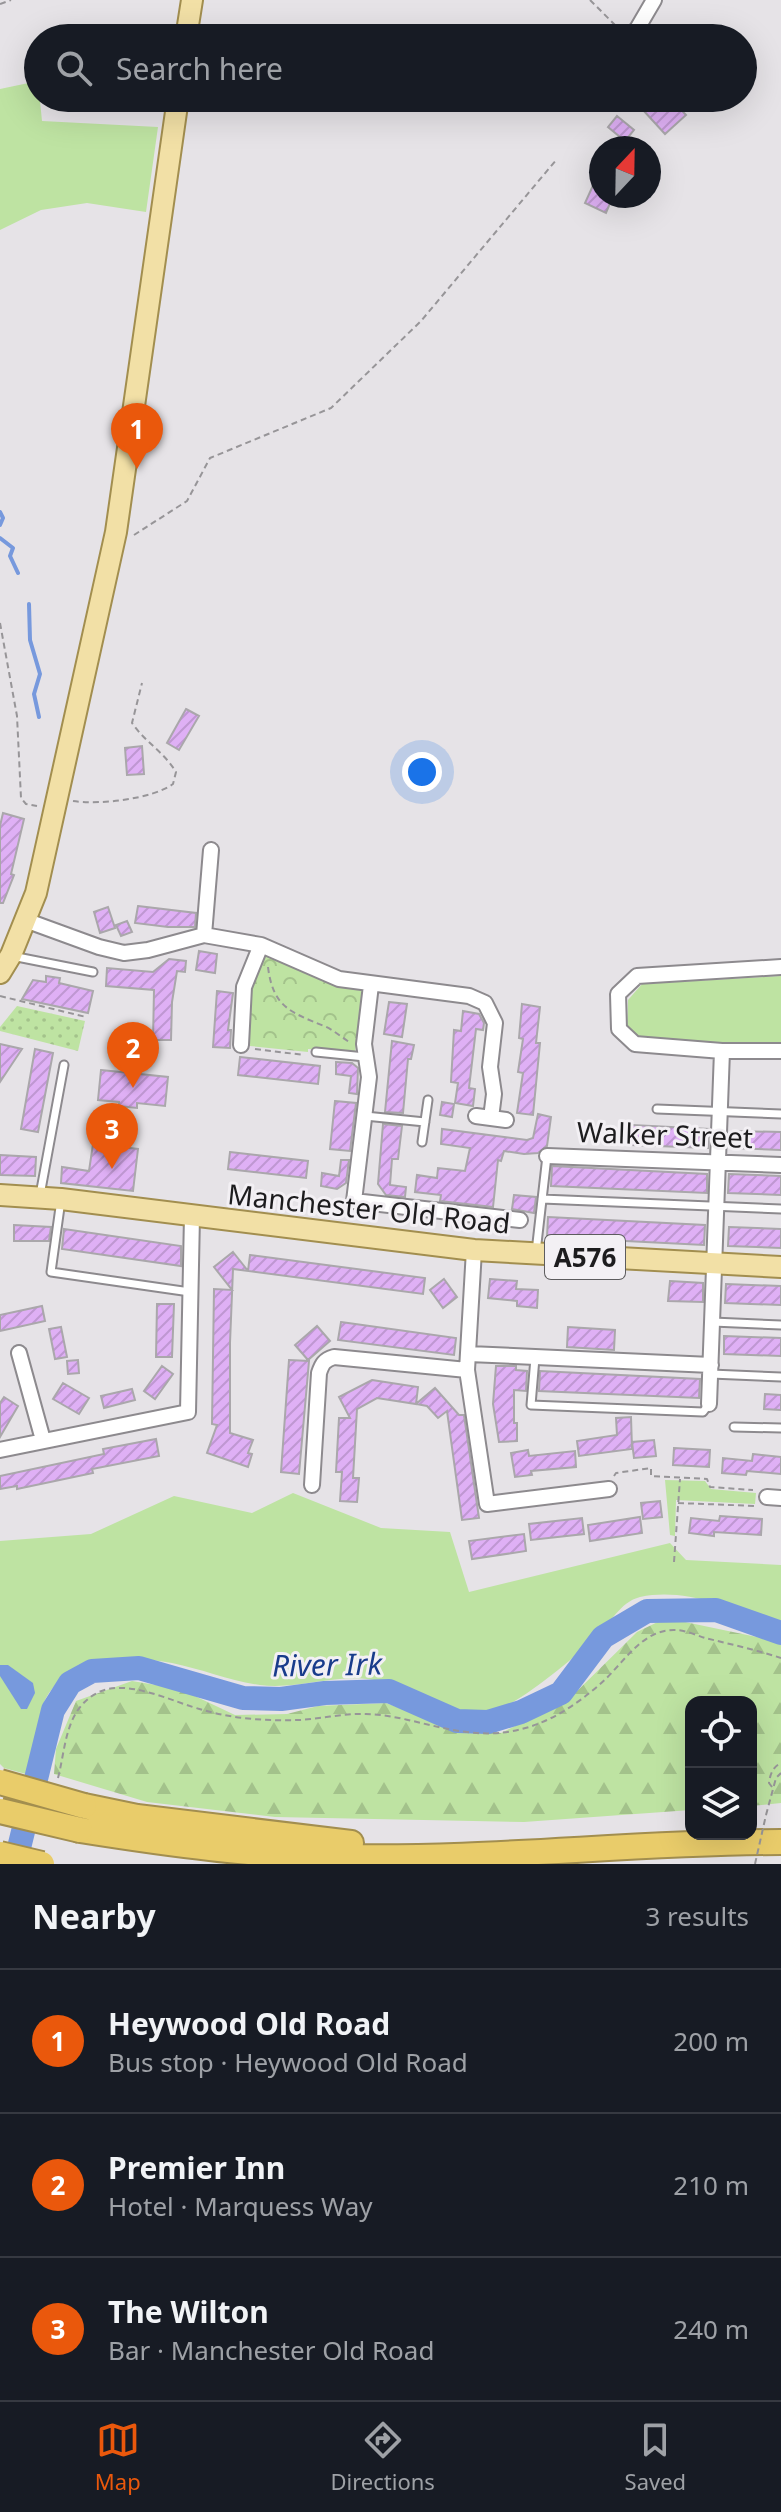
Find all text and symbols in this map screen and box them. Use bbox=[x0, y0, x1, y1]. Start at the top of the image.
search box bbox=[24, 24, 757, 112]
icon: search bbox=[52, 46, 96, 90]
text: Search here bbox=[116, 48, 283, 89]
north arrow bbox=[589, 136, 661, 208]
pin: 1 bbox=[111, 403, 163, 469]
your location bbox=[402, 752, 442, 792]
pin: 2 bbox=[107, 1022, 159, 1088]
pin: 3 bbox=[86, 1103, 138, 1169]
street label: Walker Street bbox=[576, 1112, 754, 1156]
street label: Manchester Old Road bbox=[226, 1174, 512, 1242]
road number: A576 bbox=[545, 1235, 625, 1279]
water label: River Irk bbox=[272, 1643, 384, 1685]
map controls bbox=[685, 1696, 757, 1840]
button: locate bbox=[685, 1696, 757, 1768]
button: layers bbox=[685, 1768, 757, 1840]
text: Nearby bbox=[32, 1893, 156, 1939]
text: 3 results bbox=[645, 1898, 749, 1934]
text: Heywood Old Road bbox=[108, 2003, 390, 2044]
text: 1 bbox=[51, 2023, 65, 2059]
text: 200 m bbox=[673, 2023, 749, 2059]
text: Bus stop · Heywood Old Road bbox=[108, 2044, 468, 2080]
text: Premier Inn bbox=[108, 2147, 285, 2188]
text: 2 bbox=[51, 2167, 65, 2203]
text: 210 m bbox=[673, 2167, 749, 2203]
text: Hotel · Marquess Way bbox=[108, 2188, 373, 2224]
text: The Wilton bbox=[108, 2291, 269, 2332]
text: 3 bbox=[51, 2311, 65, 2347]
text: 240 m bbox=[673, 2311, 749, 2347]
text: Bar · Manchester Old Road bbox=[108, 2332, 434, 2368]
tab: Map bbox=[95, 2418, 141, 2496]
tab: Directions bbox=[330, 2418, 435, 2496]
tab: Saved bbox=[625, 2418, 686, 2496]

